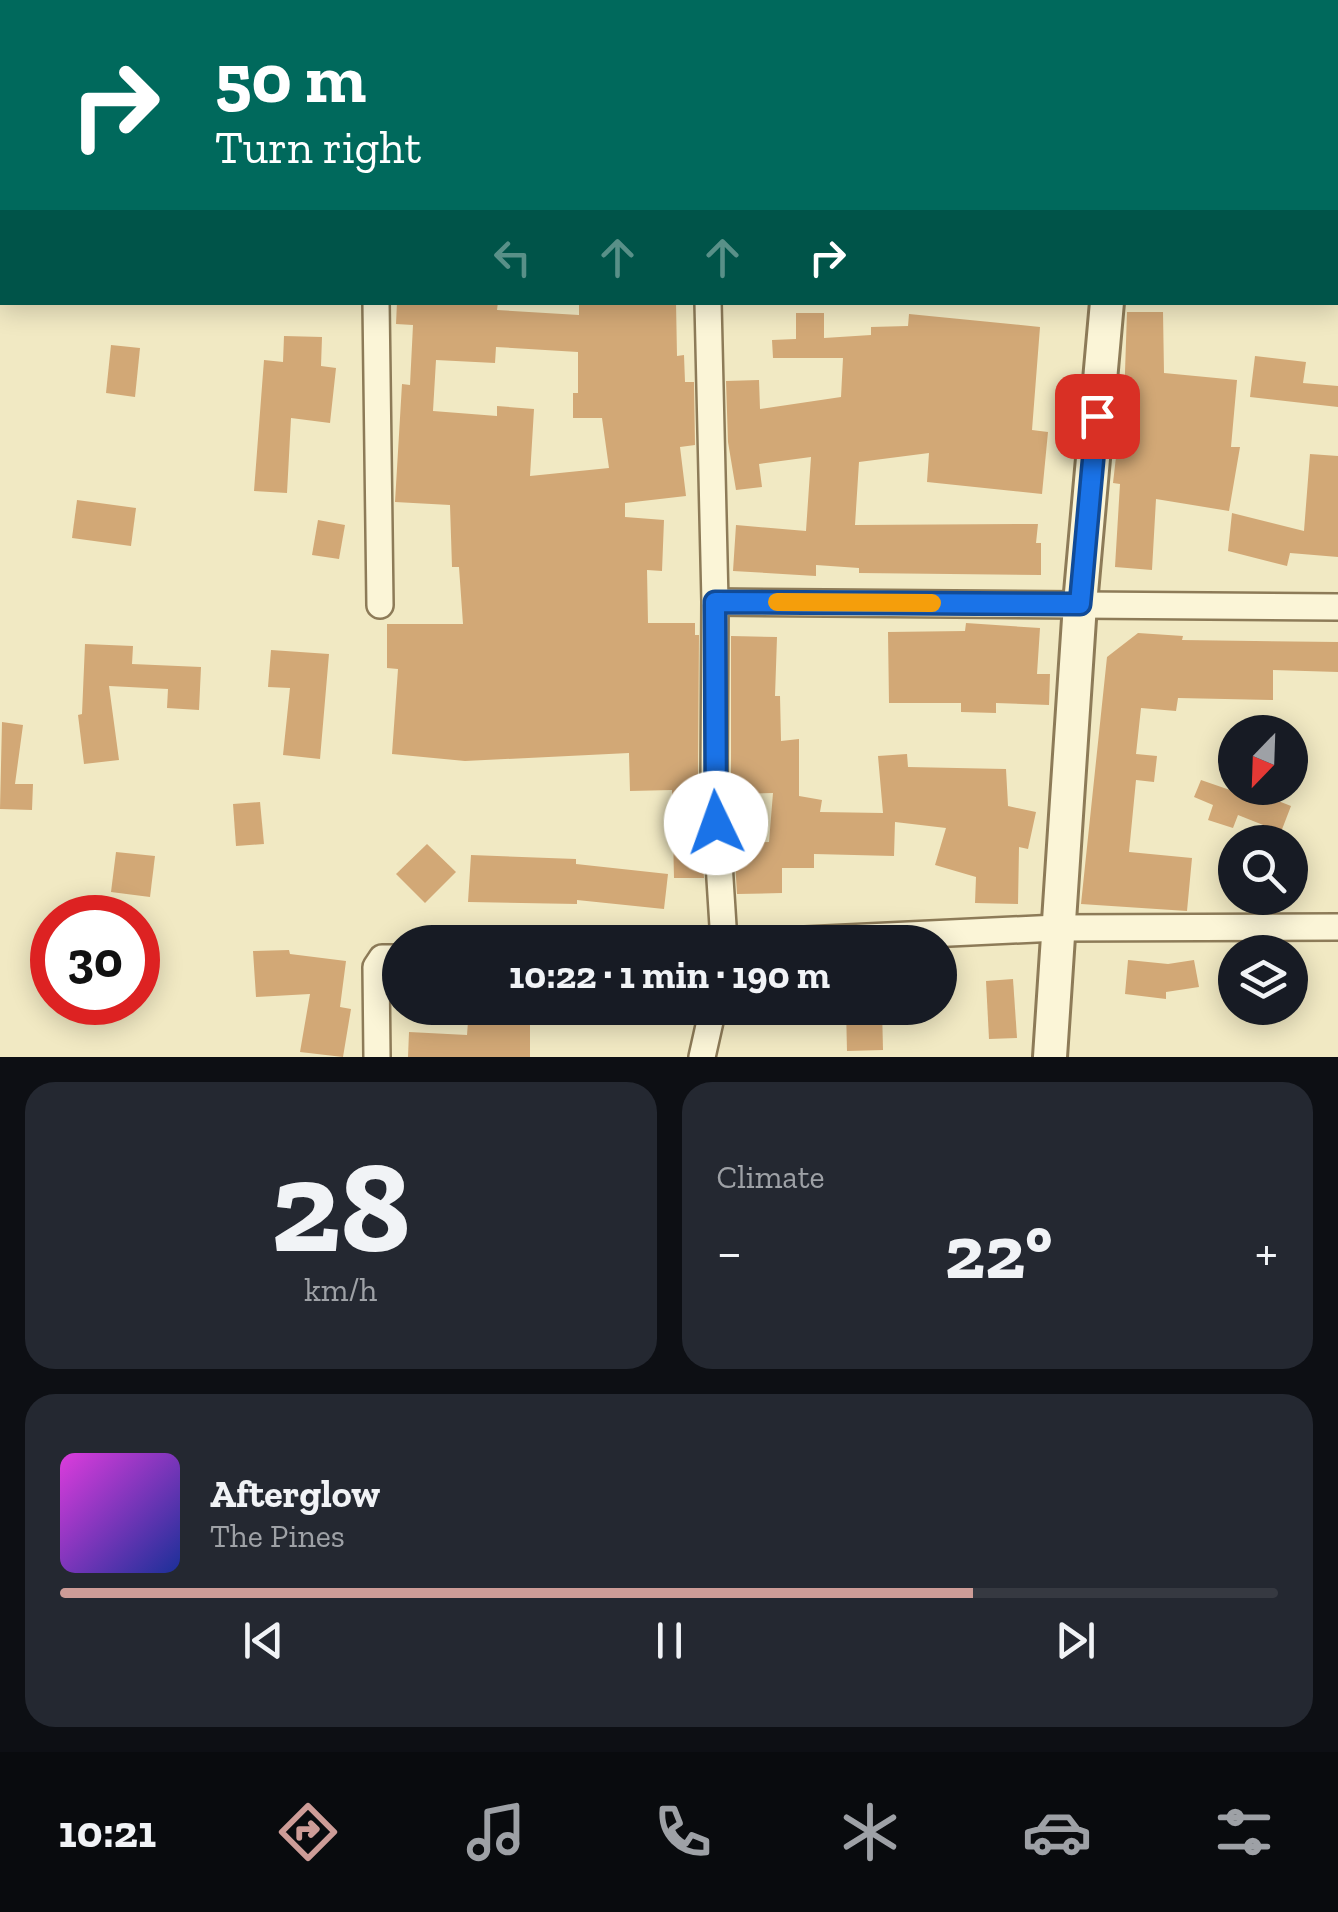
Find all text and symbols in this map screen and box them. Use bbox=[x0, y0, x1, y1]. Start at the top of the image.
text: 50 m bbox=[215, 36, 366, 120]
icon: right bbox=[50, 40, 180, 170]
text: Turn right bbox=[215, 121, 421, 175]
icon: left bbox=[485, 230, 540, 285]
icon: ahead bbox=[590, 230, 645, 285]
icon: ahead bbox=[695, 230, 750, 285]
icon: right bbox=[800, 230, 855, 285]
pin bbox=[1055, 374, 1140, 459]
icon: arrive bbox=[1070, 389, 1125, 444]
north arrow bbox=[1218, 715, 1308, 805]
map controls bbox=[1218, 715, 1308, 1025]
position arrow bbox=[664, 771, 768, 875]
button: search bbox=[1218, 825, 1308, 915]
speed limit sign: 30 bbox=[30, 895, 160, 1025]
button: layers bbox=[1218, 935, 1308, 1025]
text: 10:22 · 1 min · 190 m bbox=[509, 952, 830, 998]
text: 28 bbox=[271, 1128, 411, 1284]
text: Climate bbox=[717, 1158, 825, 1196]
text: 22° bbox=[945, 1207, 1052, 1297]
text: − bbox=[717, 1219, 742, 1285]
text: + bbox=[1255, 1219, 1278, 1285]
text: km/h bbox=[304, 1271, 377, 1309]
text: Afterglow bbox=[210, 1471, 380, 1517]
text: The Pines bbox=[210, 1517, 345, 1555]
icon: previous bbox=[236, 1613, 291, 1668]
icon: pause bbox=[642, 1613, 697, 1668]
icon: next bbox=[1048, 1613, 1103, 1668]
icon: directions bbox=[273, 1797, 343, 1867]
icon: music bbox=[461, 1797, 531, 1867]
icon: phone bbox=[648, 1797, 718, 1867]
icon: climate bbox=[835, 1797, 905, 1867]
icon: car bbox=[1022, 1797, 1092, 1867]
icon: filters bbox=[1209, 1797, 1279, 1867]
text: 10:21 bbox=[59, 1805, 156, 1859]

